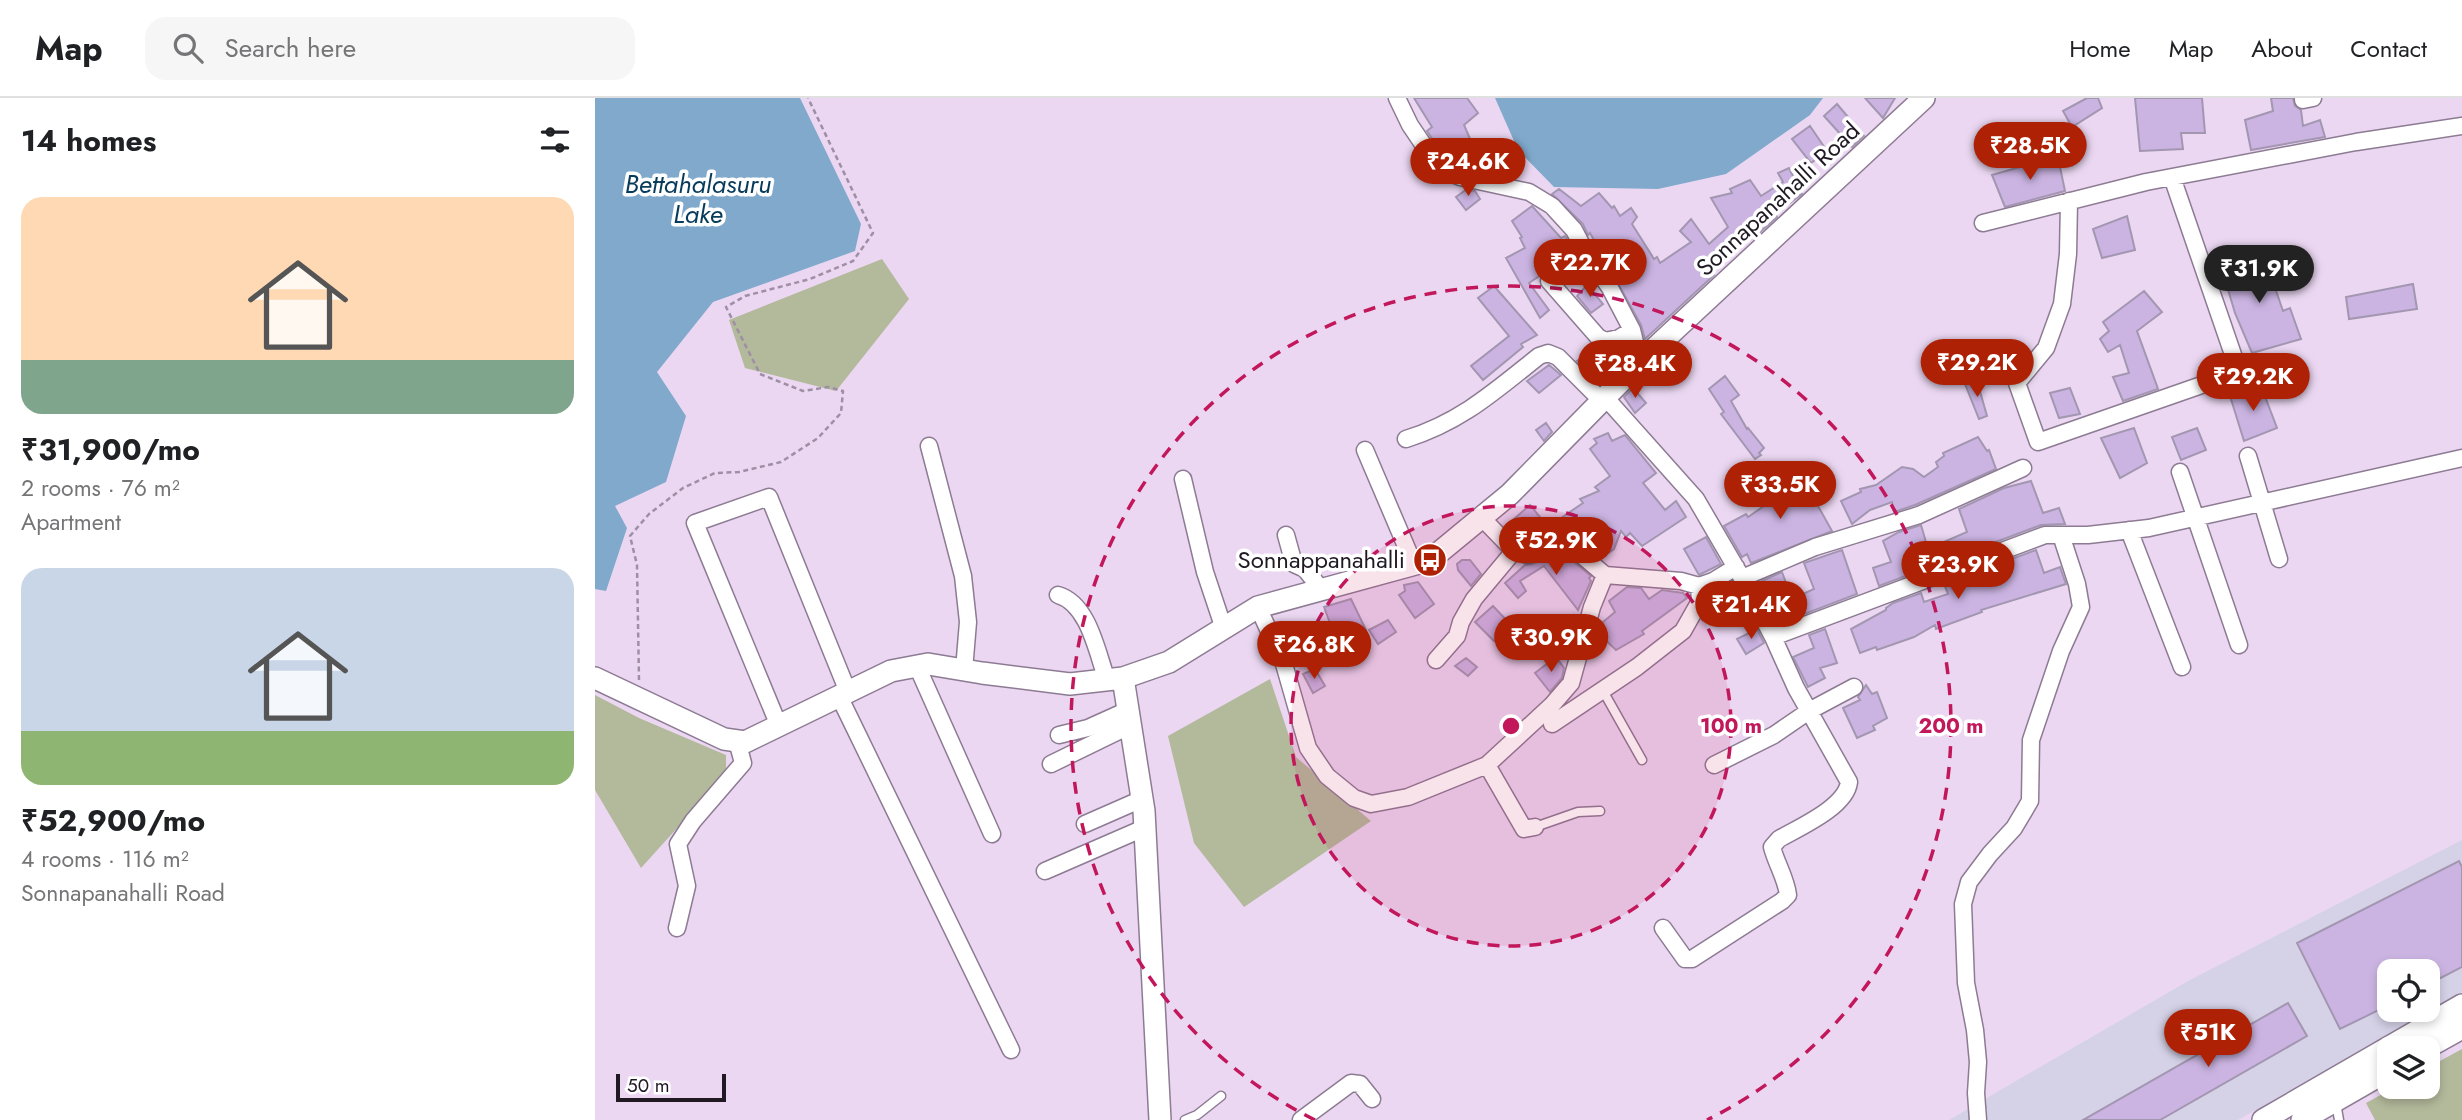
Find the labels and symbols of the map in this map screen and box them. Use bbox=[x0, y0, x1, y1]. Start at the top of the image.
street label: Sonnapanahalli Road bbox=[1688, 113, 1867, 284]
pin: ₹28.5K bbox=[1973, 122, 2087, 182]
pin: ₹24.6K bbox=[1411, 139, 1525, 198]
water label: Bettahalasuru Lake bbox=[625, 165, 771, 233]
pin: ₹22.7K bbox=[1533, 240, 1647, 299]
pin: ₹31.9K bbox=[2202, 246, 2316, 305]
pin: ₹29.2K bbox=[1920, 340, 2034, 399]
pin: ₹28.4K bbox=[1578, 341, 1692, 400]
pin: ₹29.2K bbox=[2196, 354, 2310, 413]
pin: ₹33.5K bbox=[1723, 462, 1837, 521]
pin: ₹52.9K bbox=[1499, 518, 1613, 577]
bus stop icon: Sonnappanahalli bbox=[1411, 541, 1449, 579]
place label: Sonnappanahalli bbox=[1238, 542, 1405, 577]
pin: ₹23.9K bbox=[1901, 542, 2015, 601]
pin: ₹21.4K bbox=[1694, 582, 1808, 641]
pin: ₹30.9K bbox=[1494, 614, 1608, 674]
pin: ₹26.8K bbox=[1257, 622, 1371, 681]
text: 100 m bbox=[1700, 711, 1762, 741]
text: 200 m bbox=[1918, 711, 1984, 741]
centre of rings bbox=[1499, 714, 1523, 738]
pin: ₹51K bbox=[2167, 1010, 2249, 1069]
scale bar bbox=[616, 1071, 726, 1103]

